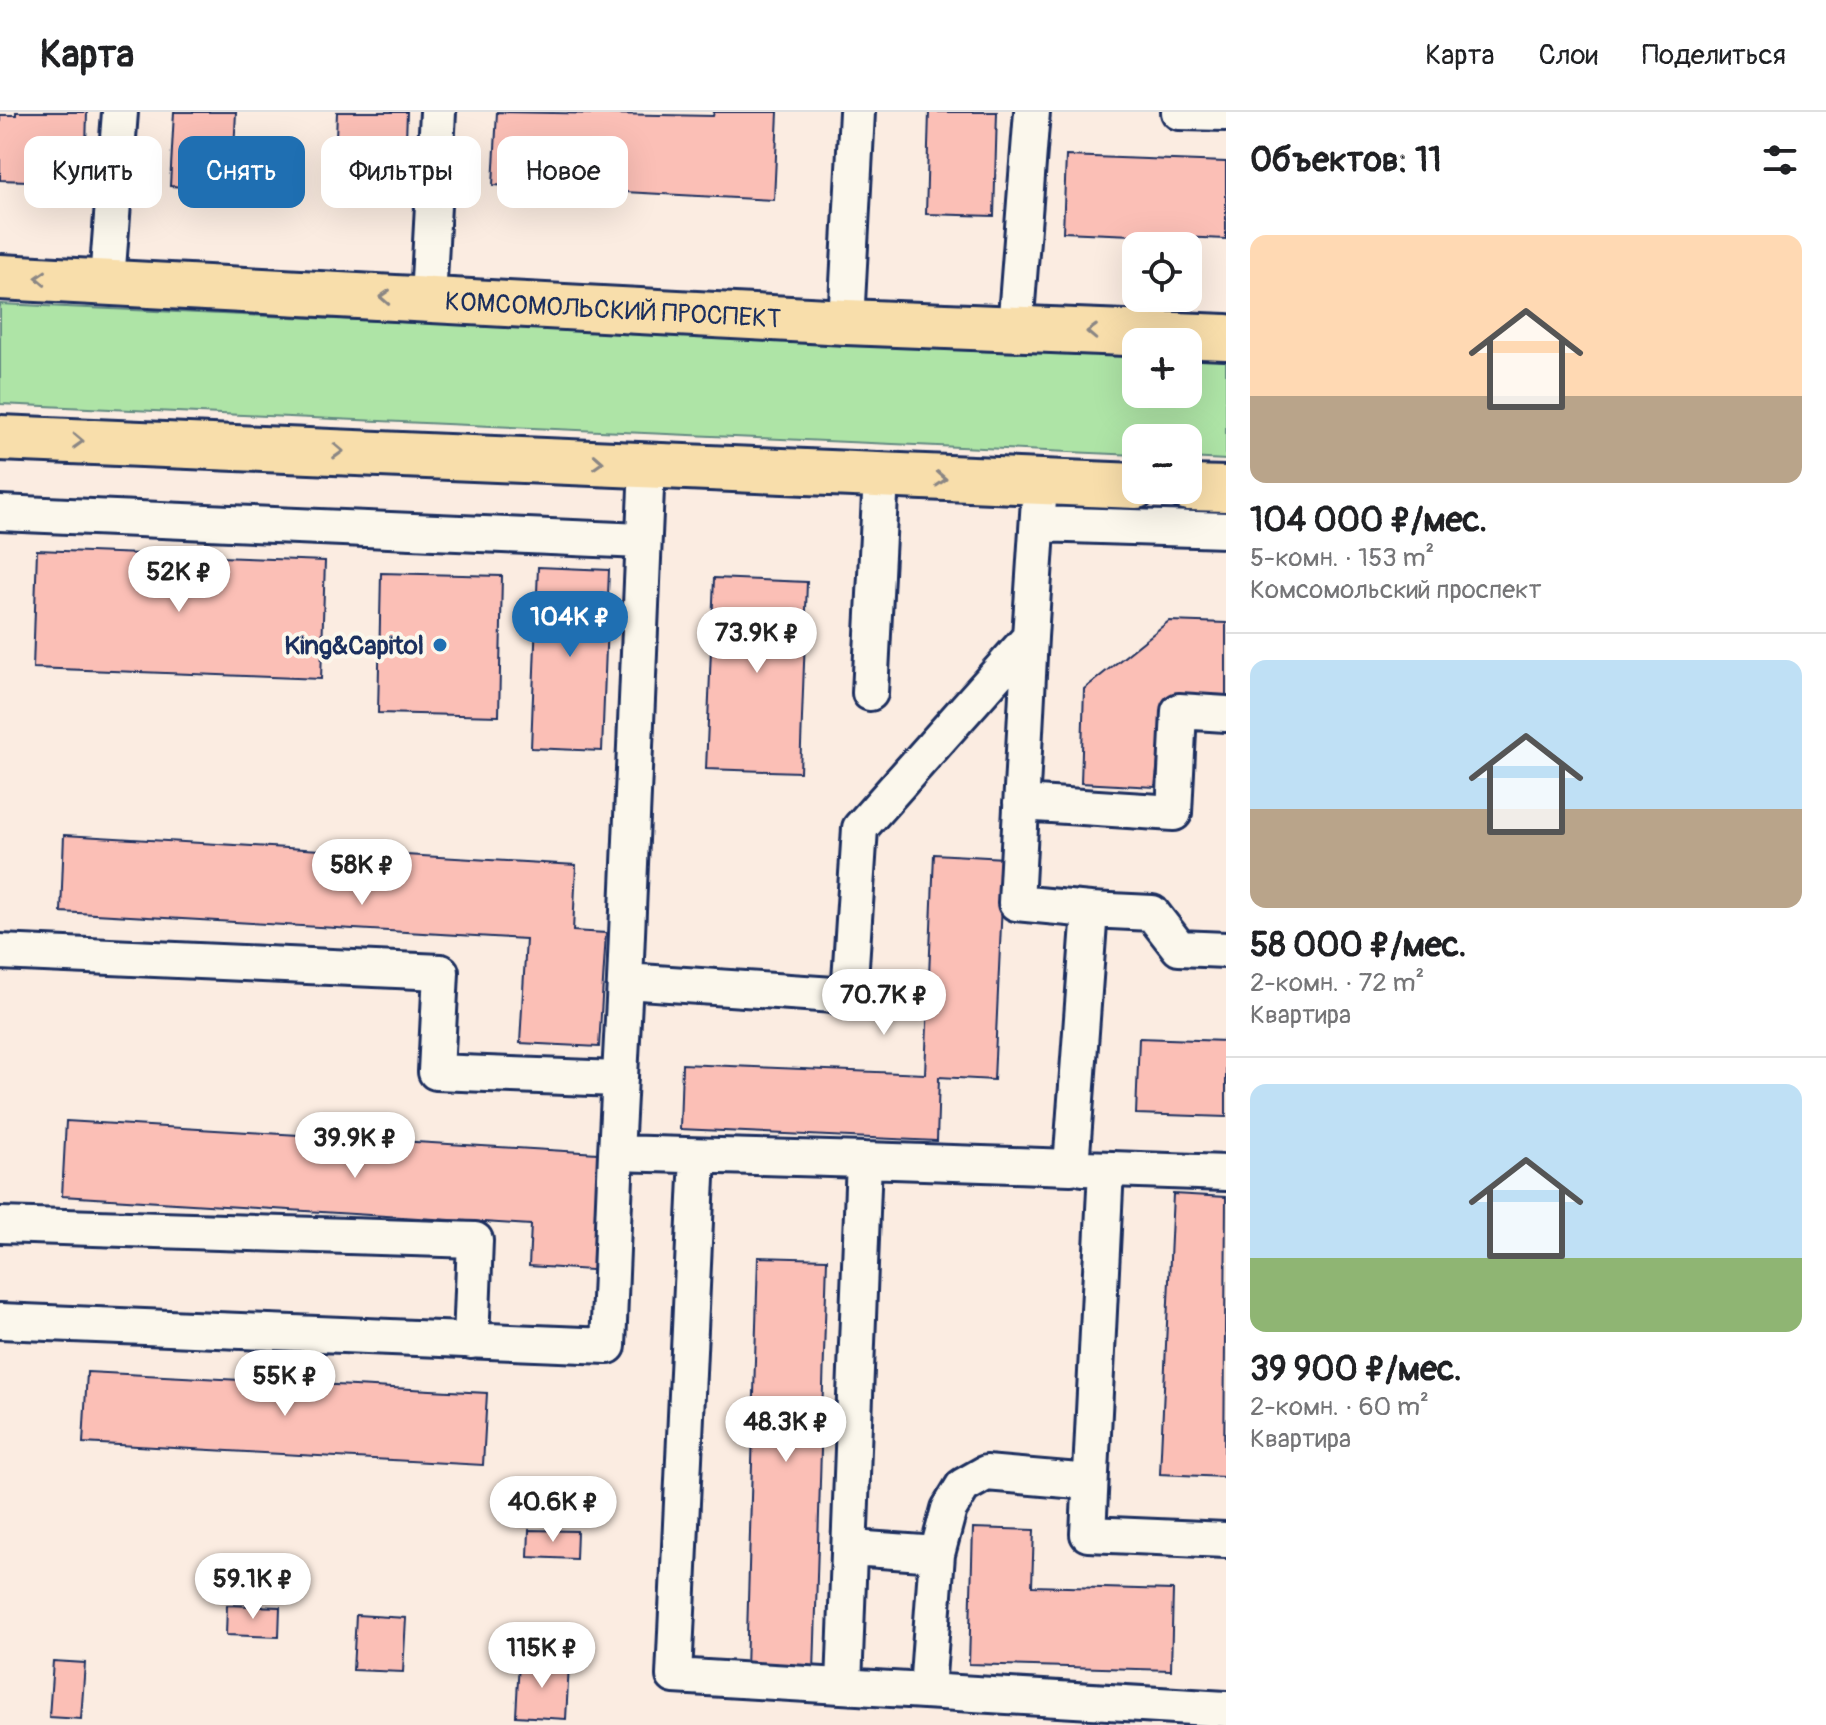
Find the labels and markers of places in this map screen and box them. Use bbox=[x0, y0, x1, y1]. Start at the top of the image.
pin: 52K ₽ bbox=[123, 546, 235, 614]
pin: 104K ₽ bbox=[505, 591, 635, 659]
pin: 73.9K ₽ bbox=[683, 607, 831, 675]
place label: King&Capitol bbox=[284, 630, 424, 662]
marker: King&Capitol bbox=[431, 636, 449, 654]
pin: 58K ₽ bbox=[306, 839, 418, 907]
pin: 70.7K ₽ bbox=[810, 969, 958, 1037]
pin: 39.9K ₽ bbox=[281, 1112, 429, 1180]
pin: 55K ₽ bbox=[229, 1350, 341, 1418]
pin: 48.3K ₽ bbox=[712, 1396, 860, 1464]
pin: 40.6K ₽ bbox=[479, 1476, 627, 1544]
pin: 59.1K ₽ bbox=[179, 1553, 327, 1621]
pin: 115K ₽ bbox=[477, 1622, 607, 1690]

